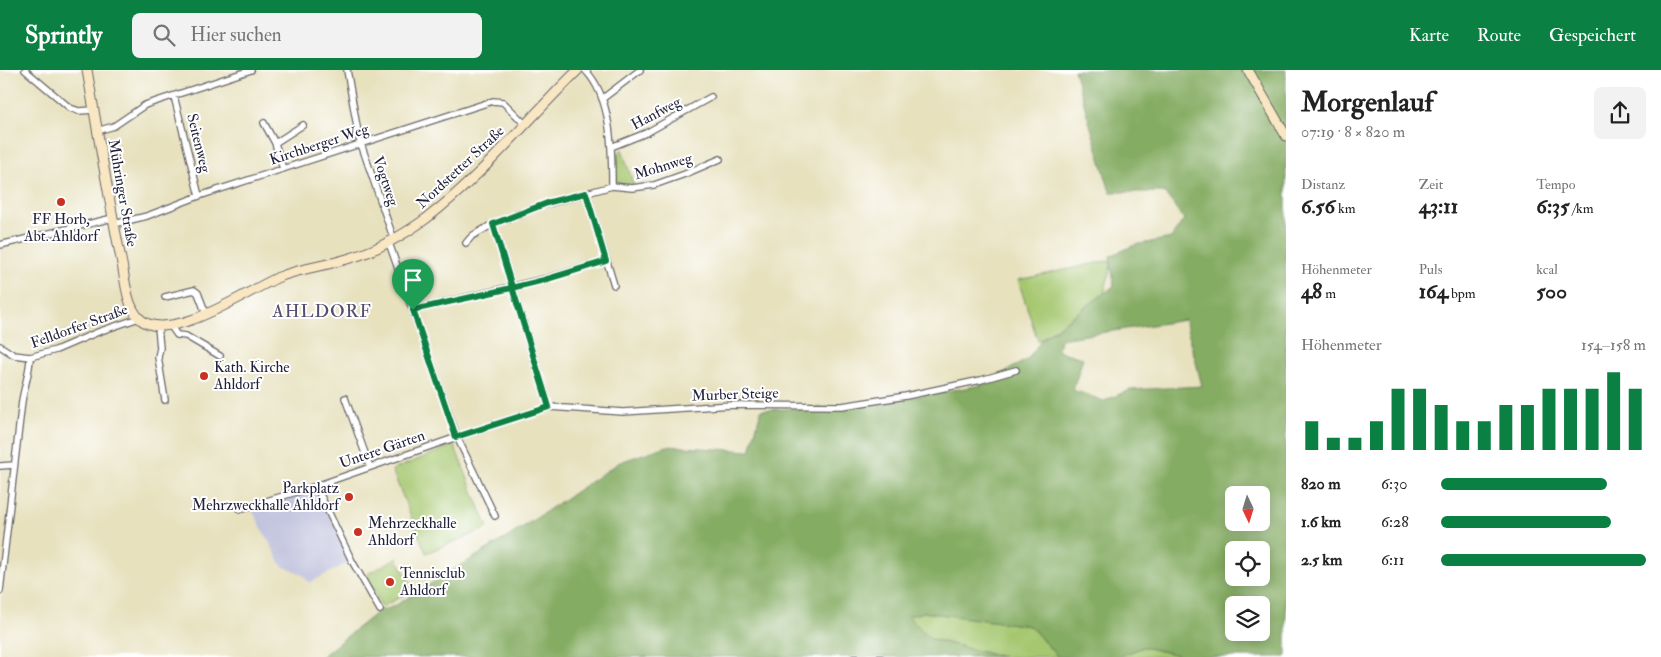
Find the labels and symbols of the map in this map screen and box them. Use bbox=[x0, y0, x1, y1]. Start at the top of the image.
street label: Hanfweg bbox=[628, 92, 685, 134]
street label: Seitenweg bbox=[182, 112, 215, 175]
street label: Kirchberger Weg bbox=[267, 119, 372, 169]
street label: Nordstetter Straße bbox=[412, 122, 508, 213]
street label: Mühringer Straße bbox=[104, 138, 141, 248]
street label: Mohnweg bbox=[632, 149, 695, 184]
street label: Vogtweg bbox=[368, 154, 403, 209]
marker: FF Horb, Abt. Ahldorf bbox=[55, 196, 67, 208]
place label: FF Horb, Abt. Ahldorf bbox=[23, 210, 100, 246]
pin bbox=[392, 259, 434, 310]
street label: Felldorfer Straße bbox=[28, 300, 130, 353]
district label: AHLDORF bbox=[271, 300, 372, 323]
place label: Kath. Kirche Ahldorf bbox=[213, 358, 290, 394]
marker: Kath. Kirche Ahldorf bbox=[198, 370, 210, 382]
street label: Murber Steige bbox=[691, 383, 779, 406]
street label: Untere Gärten bbox=[337, 426, 428, 473]
place label: Parkplatz Mehrzweckhalle Ahldorf bbox=[192, 479, 341, 515]
north arrow bbox=[1225, 486, 1270, 531]
marker: Parkplatz Mehrzweckhalle Ahldorf bbox=[343, 491, 355, 503]
place label: Mehrzeckhalle Ahldorf bbox=[367, 514, 457, 550]
marker: Mehrzeckhalle Ahldorf bbox=[352, 526, 364, 538]
place label: Tennisclub Ahldorf bbox=[399, 564, 465, 600]
marker: Tennisclub Ahldorf bbox=[384, 576, 396, 588]

